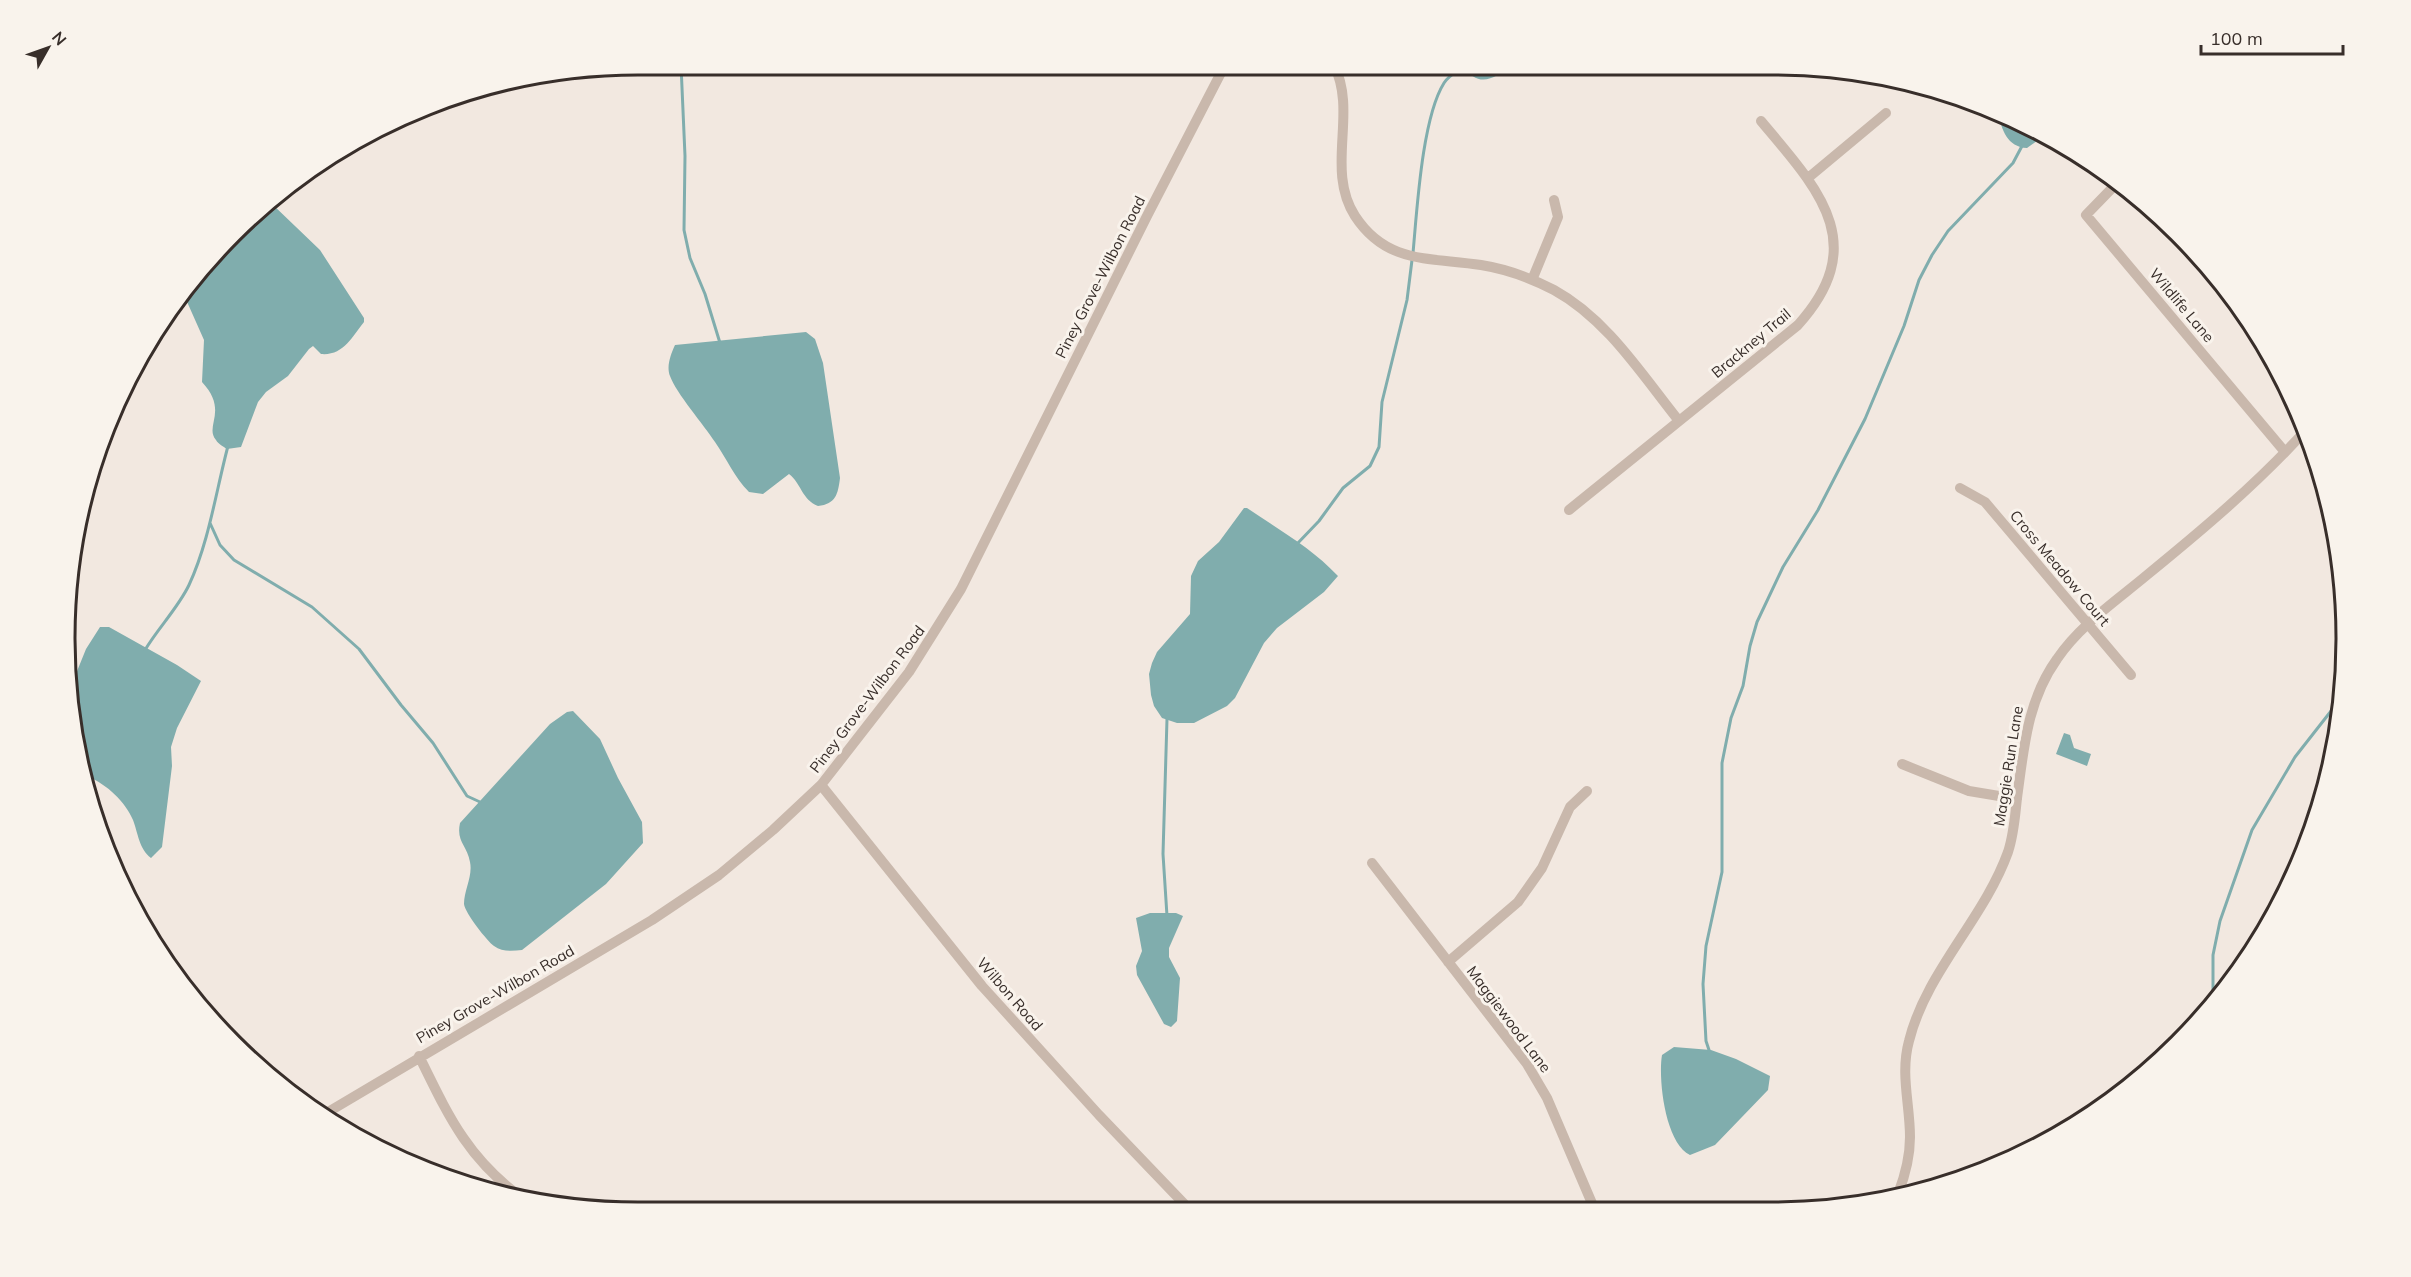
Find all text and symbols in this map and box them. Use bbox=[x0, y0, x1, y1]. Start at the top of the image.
north arrow bbox=[18, 18, 78, 78]
scale bar bbox=[2201, 18, 2344, 56]
text: N bbox=[48, 27, 71, 49]
text: 100 m bbox=[2210, 27, 2263, 50]
street label: Piney Grove-Wilbon Road bbox=[1051, 193, 1149, 361]
street label: Wildlife Lane bbox=[2145, 264, 2219, 346]
street label: Brackney Trail bbox=[1707, 304, 1795, 382]
street label: Cross Meadow Court bbox=[2006, 506, 2114, 630]
street label: Piney Grove-Wilbon Road bbox=[805, 622, 929, 776]
street label: Maggie Run Lane bbox=[1989, 705, 2027, 827]
street label: Piney Grove-Wilbon Road bbox=[412, 941, 578, 1047]
street label: Wilbon Road bbox=[973, 953, 1047, 1035]
street label: Maggiewood Lane bbox=[1463, 962, 1555, 1076]

